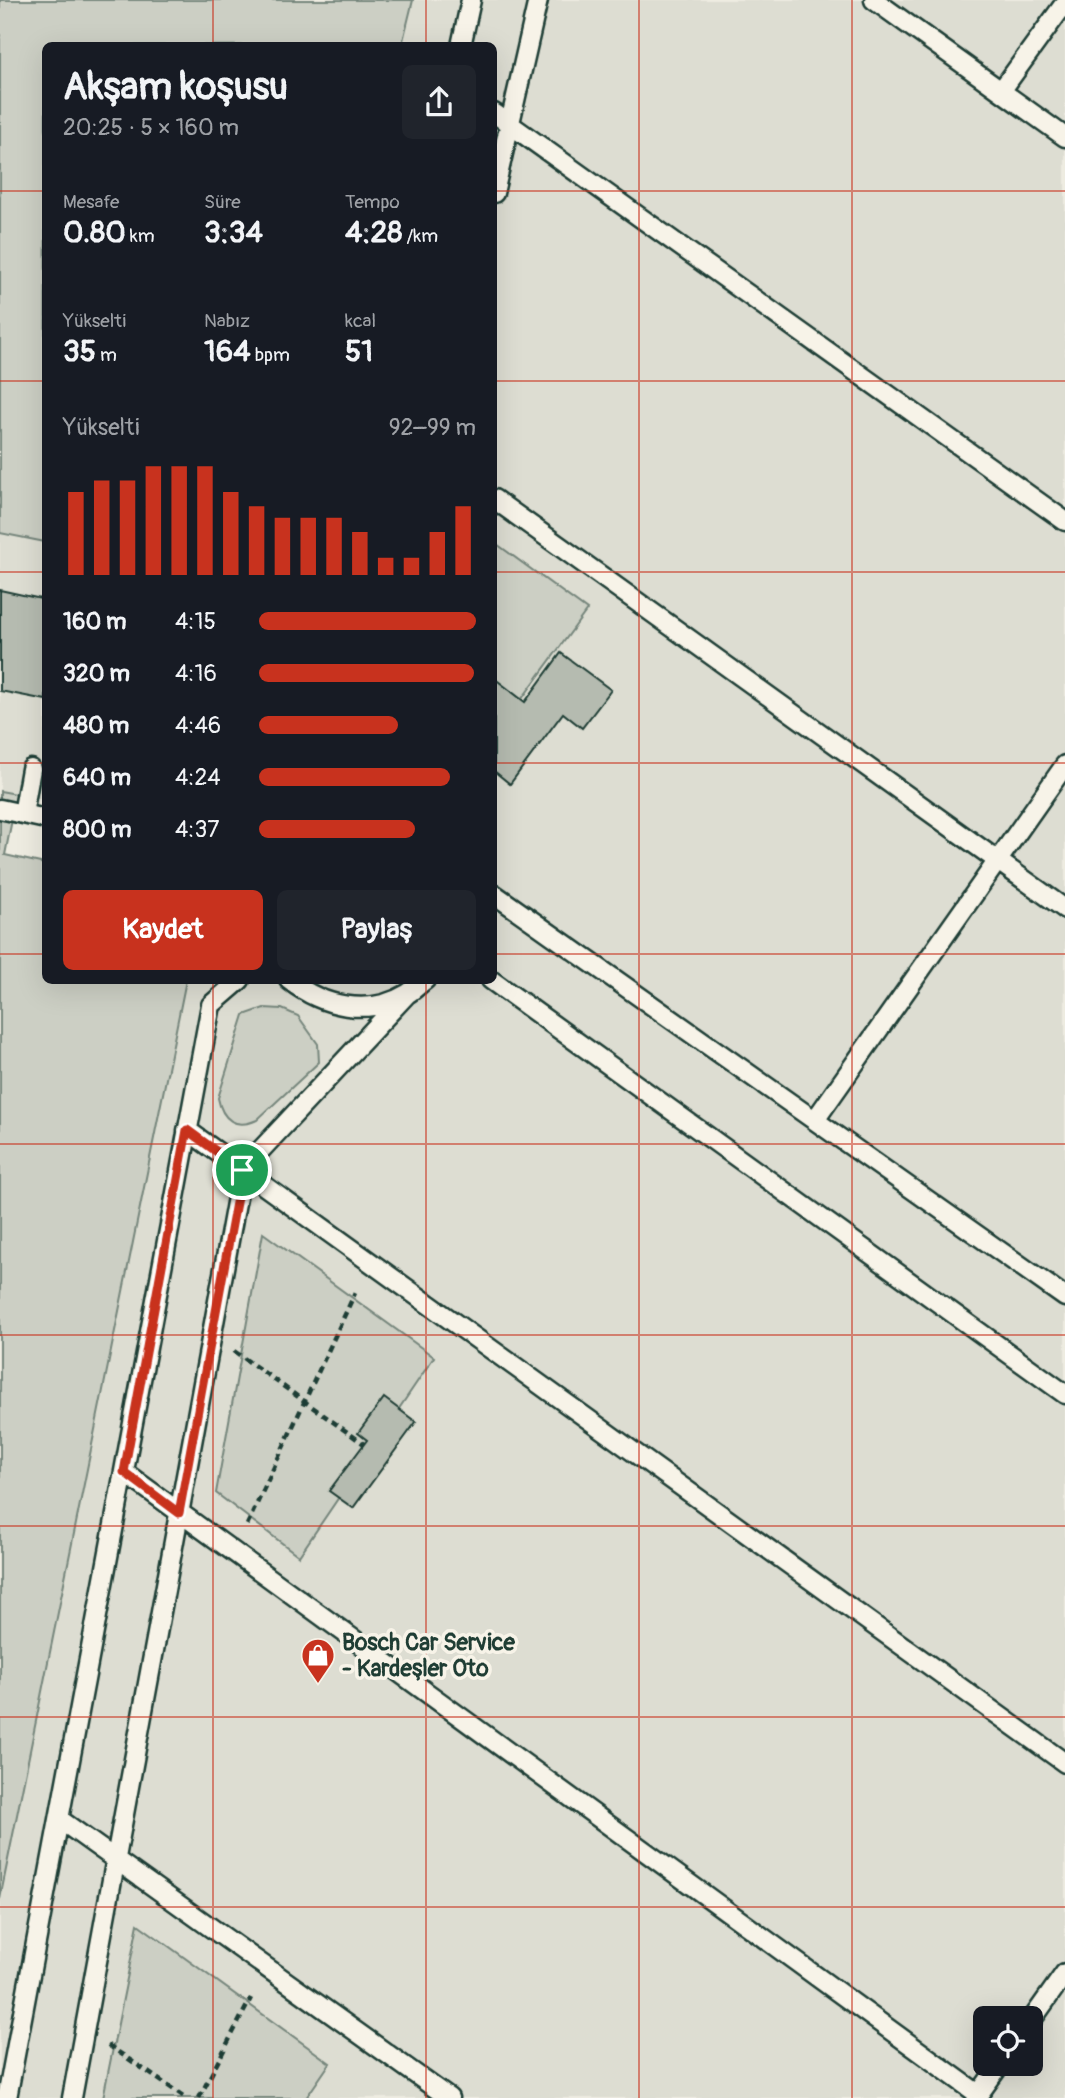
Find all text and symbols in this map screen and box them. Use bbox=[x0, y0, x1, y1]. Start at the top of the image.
text: Akşam koşusu bbox=[63, 63, 288, 111]
button: share bbox=[402, 65, 476, 139]
text: 20:25 · 5 × 160 m bbox=[63, 113, 239, 142]
text: Mesafe bbox=[63, 190, 119, 214]
text: Süre bbox=[204, 190, 241, 214]
text: Tempo bbox=[345, 190, 400, 214]
text: 0.80 bbox=[63, 214, 126, 251]
text: 3:34 bbox=[204, 214, 263, 251]
text: 4:28 bbox=[345, 214, 402, 251]
text: km bbox=[126, 224, 155, 248]
text: /km bbox=[402, 224, 438, 248]
text: Yükselti bbox=[63, 309, 126, 333]
text: Nabız bbox=[204, 309, 250, 333]
text: kcal bbox=[345, 309, 376, 333]
text: 35 bbox=[63, 333, 96, 370]
text: 164 bbox=[204, 333, 251, 370]
text: 51 bbox=[345, 333, 373, 370]
text: m bbox=[96, 343, 117, 367]
text: bpm bbox=[251, 343, 290, 367]
text: Yükselti bbox=[63, 413, 140, 442]
text: 92–99 m bbox=[389, 413, 476, 442]
text: 160 m bbox=[63, 607, 127, 636]
text: 4:15 bbox=[175, 607, 216, 636]
text: 320 m bbox=[63, 659, 130, 688]
text: 4:16 bbox=[175, 659, 217, 688]
text: 480 m bbox=[63, 711, 129, 740]
text: 4:46 bbox=[175, 711, 221, 740]
text: 640 m bbox=[63, 763, 131, 792]
text: 4:24 bbox=[175, 763, 221, 792]
text: 800 m bbox=[63, 815, 131, 844]
text: 4:37 bbox=[175, 815, 219, 844]
button: Kaydet bbox=[63, 890, 263, 970]
button: Paylaş bbox=[277, 890, 476, 970]
pin bbox=[212, 1140, 272, 1200]
icon: arrive bbox=[223, 1151, 261, 1189]
place label: Bosch Car Service - Kardeşler Oto bbox=[342, 1628, 515, 1683]
shop icon: Bosch Car Service - Kardeşler Oto bbox=[299, 1636, 337, 1685]
map controls bbox=[973, 2006, 1043, 2076]
button: locate bbox=[973, 2006, 1043, 2076]

